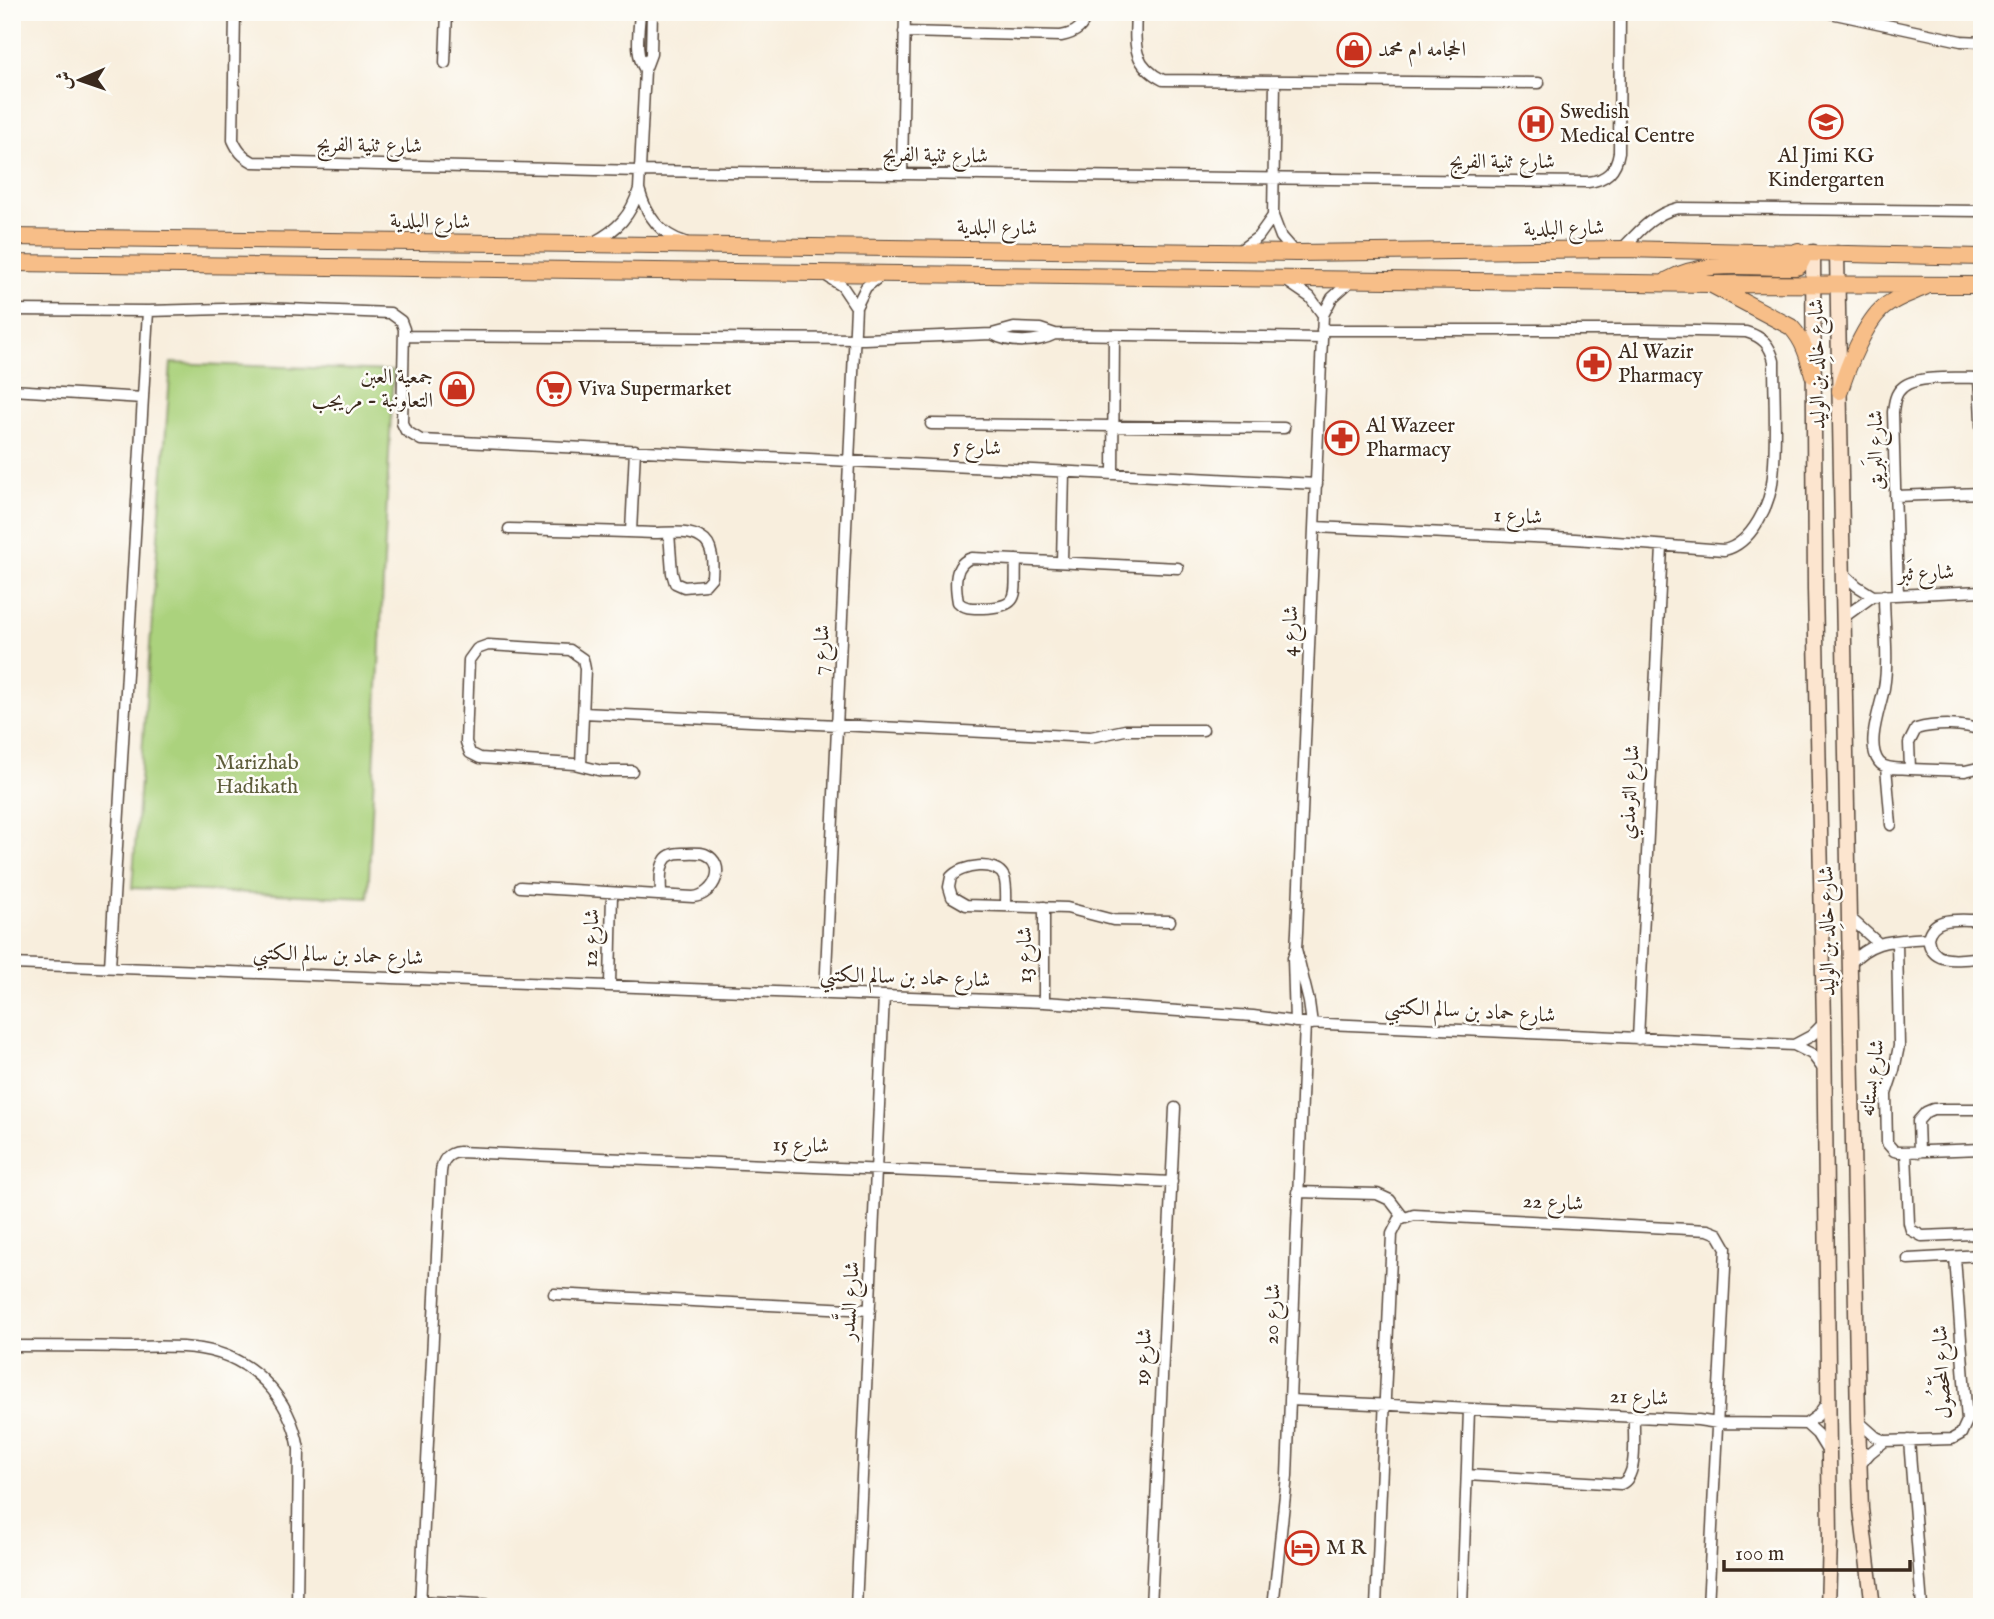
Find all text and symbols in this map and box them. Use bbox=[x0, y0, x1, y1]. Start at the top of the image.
shop icon: الحجامه ام محمد bbox=[1335, 31, 1373, 69]
place label: الحجامه ام محمد bbox=[1378, 37, 1466, 67]
north arrow bbox=[46, 46, 116, 116]
text: ش bbox=[53, 71, 77, 90]
place label: Swedish Medical Centre bbox=[1560, 99, 1695, 150]
school or university icon: Al Jimi KG Kindergarten bbox=[1807, 103, 1845, 141]
hospital icon: Swedish Medical Centre bbox=[1517, 105, 1555, 143]
street label: شارع ثنية الفريج bbox=[316, 132, 422, 163]
street label: شارع ثنية الفريج bbox=[882, 142, 988, 173]
place label: Al Jimi KG Kindergarten bbox=[1768, 143, 1884, 194]
street label: شارع ثنية الفريج bbox=[1449, 149, 1555, 179]
street label: شارع البلدية bbox=[389, 208, 470, 239]
street label: شارع البلدية bbox=[956, 214, 1037, 245]
street label: شارع البلدية bbox=[1524, 215, 1605, 246]
street label: شارع خالِد بن الوليد bbox=[1803, 298, 1836, 430]
place label: Al Wazir Pharmacy bbox=[1617, 339, 1703, 390]
pharmacy icon: Al Wazir Pharmacy bbox=[1575, 345, 1613, 383]
place label: جمعية العبن التعاونبة - مريجب bbox=[312, 364, 433, 415]
shop icon: جمعية العبن التعاونبة - مريجب bbox=[438, 370, 476, 408]
supermarket icon: Viva Supermarket bbox=[535, 370, 573, 408]
place label: Viva Supermarket bbox=[577, 376, 731, 403]
street label: شارع البَريق bbox=[1860, 410, 1893, 490]
place label: Al Wazeer Pharmacy bbox=[1365, 413, 1455, 464]
pharmacy icon: Al Wazeer Pharmacy bbox=[1323, 419, 1361, 457]
street label: شارع 5 bbox=[952, 433, 1002, 466]
street label: شارع 1 bbox=[1493, 502, 1543, 535]
street label: شارع ثَبر bbox=[1895, 556, 1955, 592]
street label: شارع 4 bbox=[1277, 605, 1308, 657]
street label: شارع 7 bbox=[807, 624, 840, 676]
street label: شارع الترمذي bbox=[1615, 744, 1650, 840]
park label: Marizhab Hadikath bbox=[215, 750, 299, 801]
street label: شارع خالِد بن الوليد bbox=[1813, 865, 1846, 997]
street label: شارع 12 bbox=[577, 908, 610, 968]
street label: شارع 13 bbox=[1012, 927, 1042, 983]
street label: شارع حماد بن سالم الكتبي bbox=[252, 940, 424, 977]
street label: شارع حماد بن سالم الكتبي bbox=[819, 962, 991, 999]
street label: شارع حماد بن سالم الكتبي bbox=[1384, 994, 1556, 1035]
street label: شارع بستانه bbox=[1854, 1038, 1895, 1119]
street label: شارع 15 bbox=[772, 1132, 830, 1163]
street label: شارع 22 bbox=[1522, 1188, 1584, 1221]
street label: شارع السَّدر bbox=[829, 1260, 870, 1344]
street label: شارع 20 bbox=[1258, 1283, 1291, 1345]
street label: شارع المَحْصُول bbox=[1921, 1324, 1962, 1420]
street label: شارع 19 bbox=[1129, 1327, 1162, 1387]
street label: شارع 21 bbox=[1609, 1383, 1669, 1416]
scale bar bbox=[1724, 1528, 1910, 1572]
hotel icon: M R bbox=[1283, 1529, 1321, 1567]
place label: M R bbox=[1326, 1535, 1367, 1562]
text: 100 m bbox=[1735, 1541, 1784, 1568]

